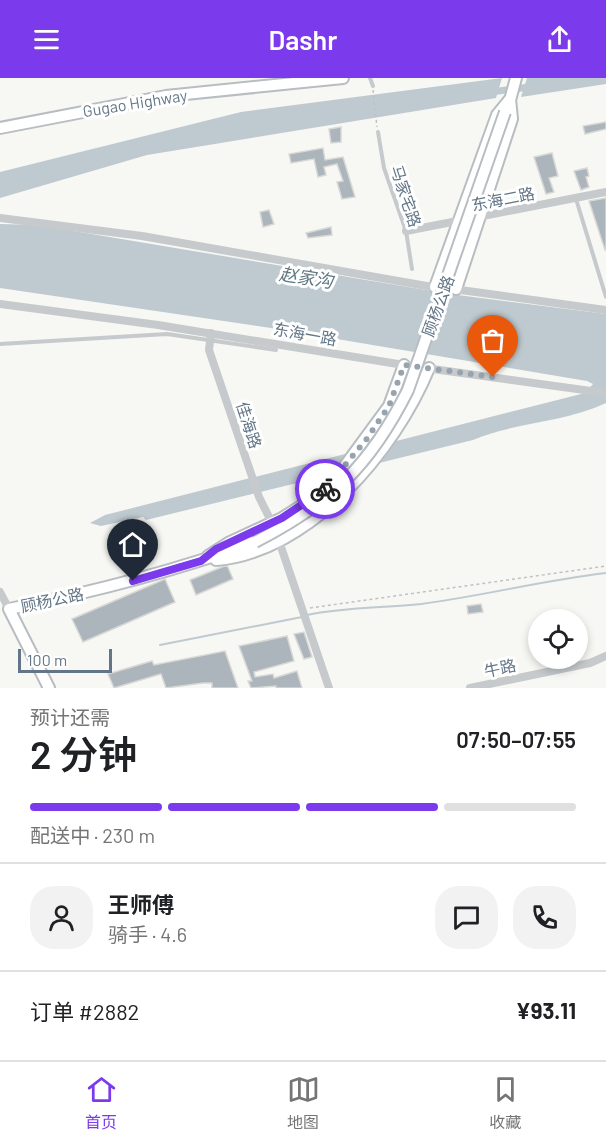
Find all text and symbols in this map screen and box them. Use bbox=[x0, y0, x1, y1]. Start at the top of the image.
icon: menu bbox=[30, 23, 63, 56]
text: Dashr bbox=[269, 23, 337, 55]
icon: share bbox=[543, 23, 576, 56]
street label: Gugao Highway bbox=[81, 85, 189, 120]
street label: 马家宅路 bbox=[388, 162, 425, 229]
street label: 东海二路 bbox=[470, 183, 536, 214]
water label: 赵家沟 bbox=[278, 262, 337, 292]
street label: 顾杨公路 bbox=[418, 273, 457, 339]
pin bbox=[467, 315, 518, 377]
street label: 东海一路 bbox=[272, 319, 338, 348]
icon: bag bbox=[476, 324, 509, 357]
street label: 佳海路 bbox=[233, 399, 266, 451]
courier bbox=[295, 459, 355, 519]
icon: bike bbox=[309, 473, 342, 506]
pin bbox=[107, 519, 158, 581]
icon: home bbox=[116, 528, 149, 561]
street label: 顾杨公路 bbox=[19, 584, 85, 615]
map controls bbox=[528, 609, 588, 669]
button: locate bbox=[528, 609, 588, 669]
scale bar bbox=[18, 646, 112, 674]
text: 100 m bbox=[27, 650, 67, 669]
street label: 牛路 bbox=[482, 655, 518, 680]
text: 预计还需 bbox=[30, 705, 110, 729]
text: 07:50–07:55 bbox=[456, 726, 576, 752]
text: 2 分钟 bbox=[30, 730, 137, 777]
text: 配送中 · 230 m bbox=[30, 823, 155, 847]
button: person bbox=[30, 886, 93, 949]
button: chat bbox=[435, 886, 498, 949]
button: phone bbox=[513, 886, 576, 949]
text: 王师傅 bbox=[108, 891, 174, 917]
text: 骑手 · 4.6 bbox=[108, 922, 187, 946]
text: ¥93.11 bbox=[516, 997, 576, 1023]
text: 订单 #2882 bbox=[30, 998, 139, 1024]
tab: 首页 bbox=[85, 1073, 118, 1133]
tab: 地图 bbox=[287, 1073, 320, 1133]
tab: 收藏 bbox=[489, 1073, 522, 1133]

